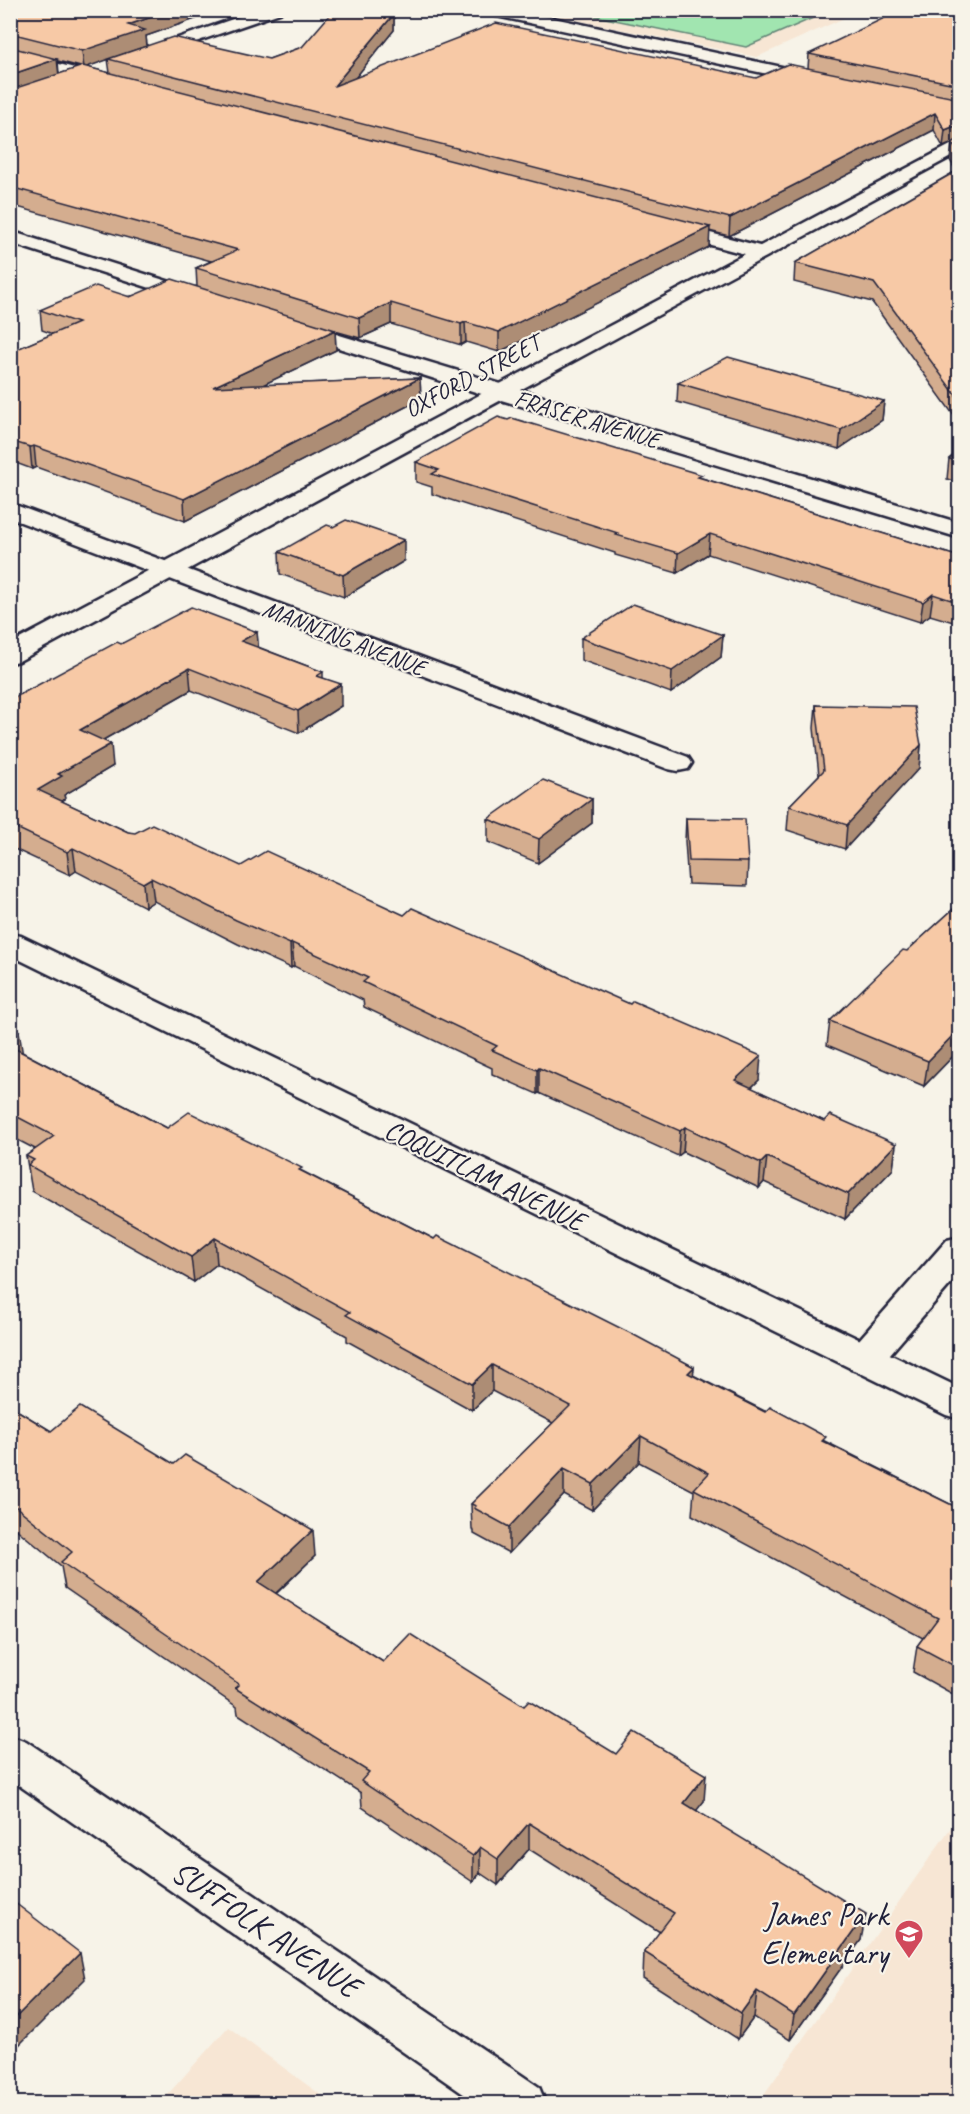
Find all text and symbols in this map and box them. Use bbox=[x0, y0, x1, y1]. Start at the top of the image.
street label: OXFORD STREET bbox=[399, 325, 550, 424]
street label: FRASER AVENUE bbox=[511, 383, 666, 456]
street label: MANNING AVENUE bbox=[258, 593, 432, 684]
street label: COQUITLAM AVENUE bbox=[379, 1111, 594, 1240]
street label: SUFFOLK AVENUE bbox=[164, 1851, 372, 2010]
place label: James Park Elementary bbox=[761, 1894, 891, 1974]
school or university icon: James Park Elementary bbox=[893, 1918, 925, 1960]

